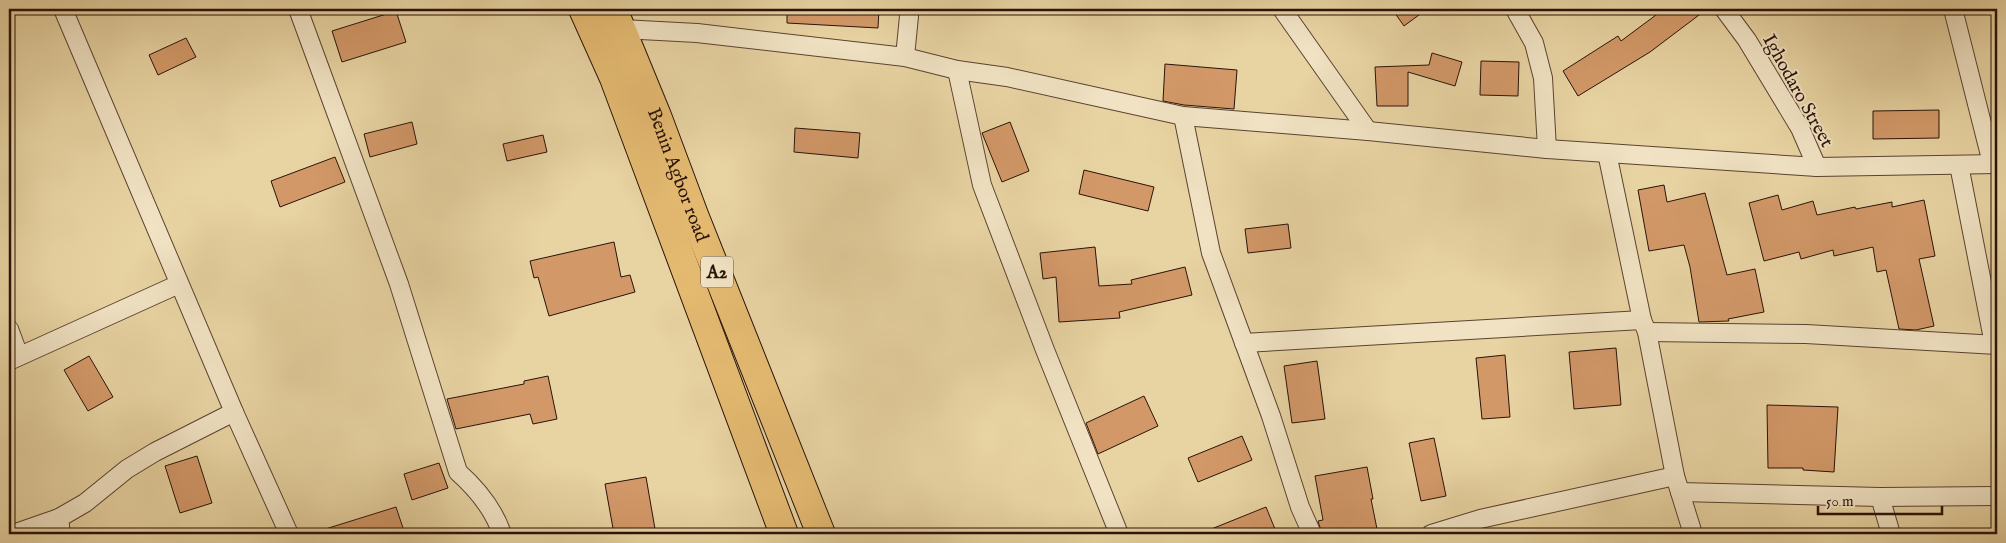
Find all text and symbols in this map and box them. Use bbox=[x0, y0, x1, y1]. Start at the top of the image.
street label: Ighodaro Street bbox=[1756, 30, 1838, 152]
street label: Benin Agbor road bbox=[641, 105, 714, 246]
road number: A2 bbox=[701, 256, 733, 288]
scale bar bbox=[1818, 483, 1942, 515]
text: 50 m bbox=[1826, 492, 1854, 511]

